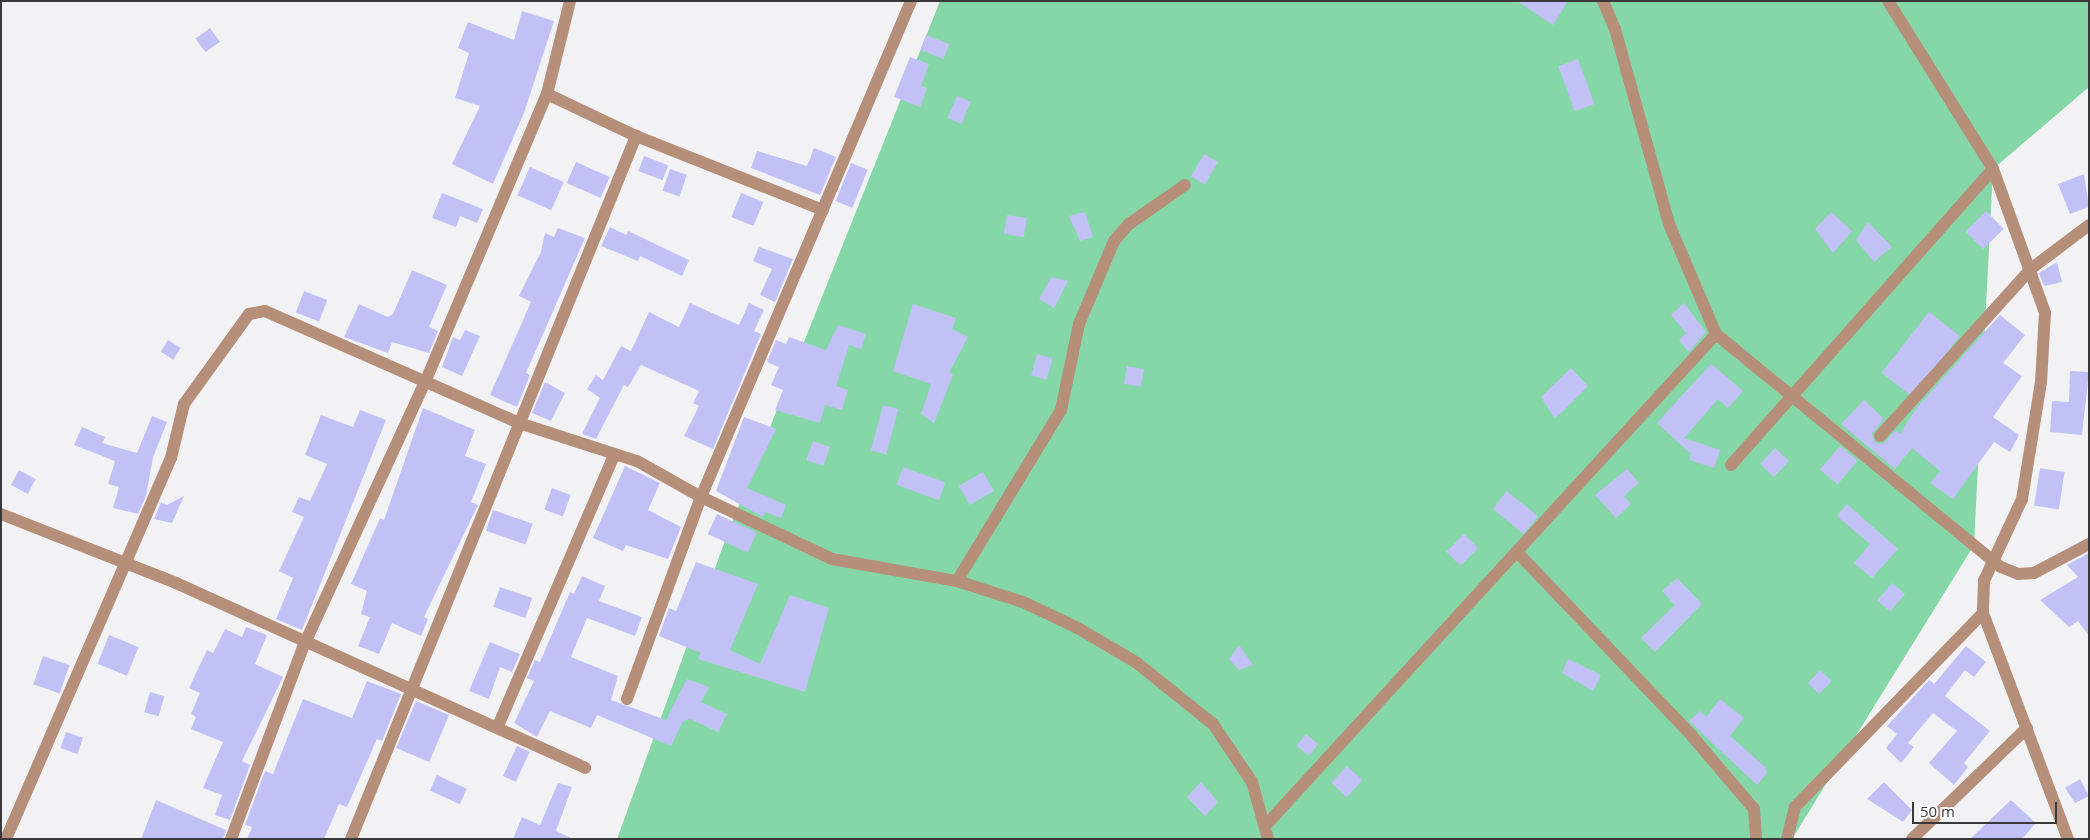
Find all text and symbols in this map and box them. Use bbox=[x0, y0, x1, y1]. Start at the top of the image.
scale bar bbox=[1915, 792, 2060, 824]
text: 50 m bbox=[1920, 801, 1955, 821]

